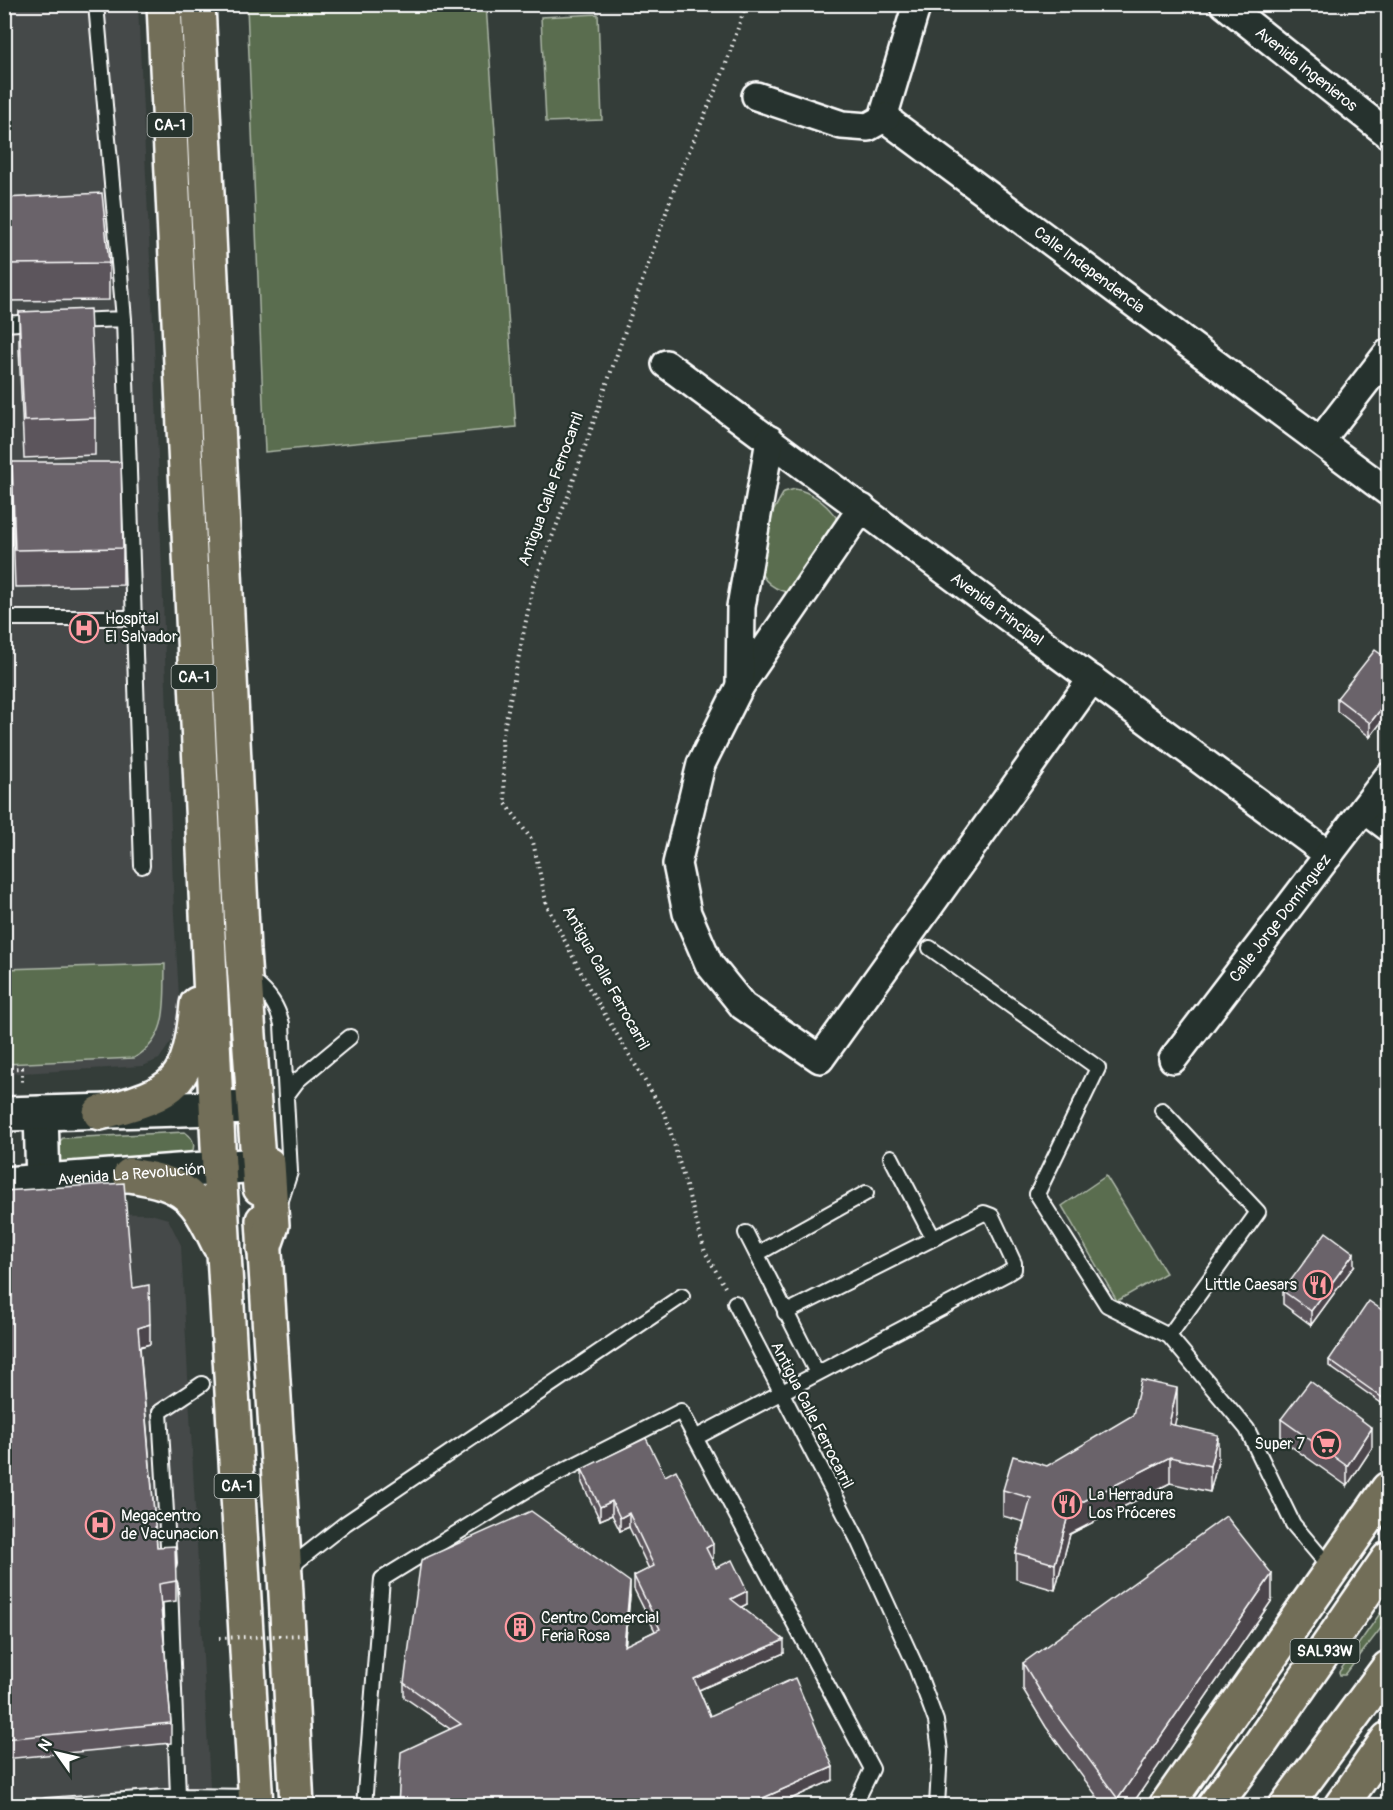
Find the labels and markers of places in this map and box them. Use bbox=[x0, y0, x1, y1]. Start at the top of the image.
place label: Hospital El Salvador bbox=[105, 609, 178, 647]
hospital icon: Hospital El Salvador bbox=[68, 612, 100, 644]
restaurant icon: Little Caesars bbox=[1302, 1269, 1334, 1301]
place label: Little Caesars bbox=[1204, 1275, 1297, 1295]
supermarket icon: Super 7 bbox=[1310, 1428, 1342, 1460]
place label: Super 7 bbox=[1255, 1434, 1306, 1454]
place label: La Herradura Los Próceres bbox=[1088, 1485, 1176, 1523]
restaurant icon: La Herradura Los Próceres bbox=[1051, 1488, 1083, 1520]
place label: Megacentro de Vacunacion bbox=[121, 1506, 219, 1544]
hospital icon: Megacentro de Vacunacion bbox=[84, 1509, 116, 1541]
place label: Centro Comercial Feria Rosa bbox=[541, 1608, 659, 1646]
building icon: Centro Comercial Feria Rosa bbox=[504, 1611, 536, 1643]

